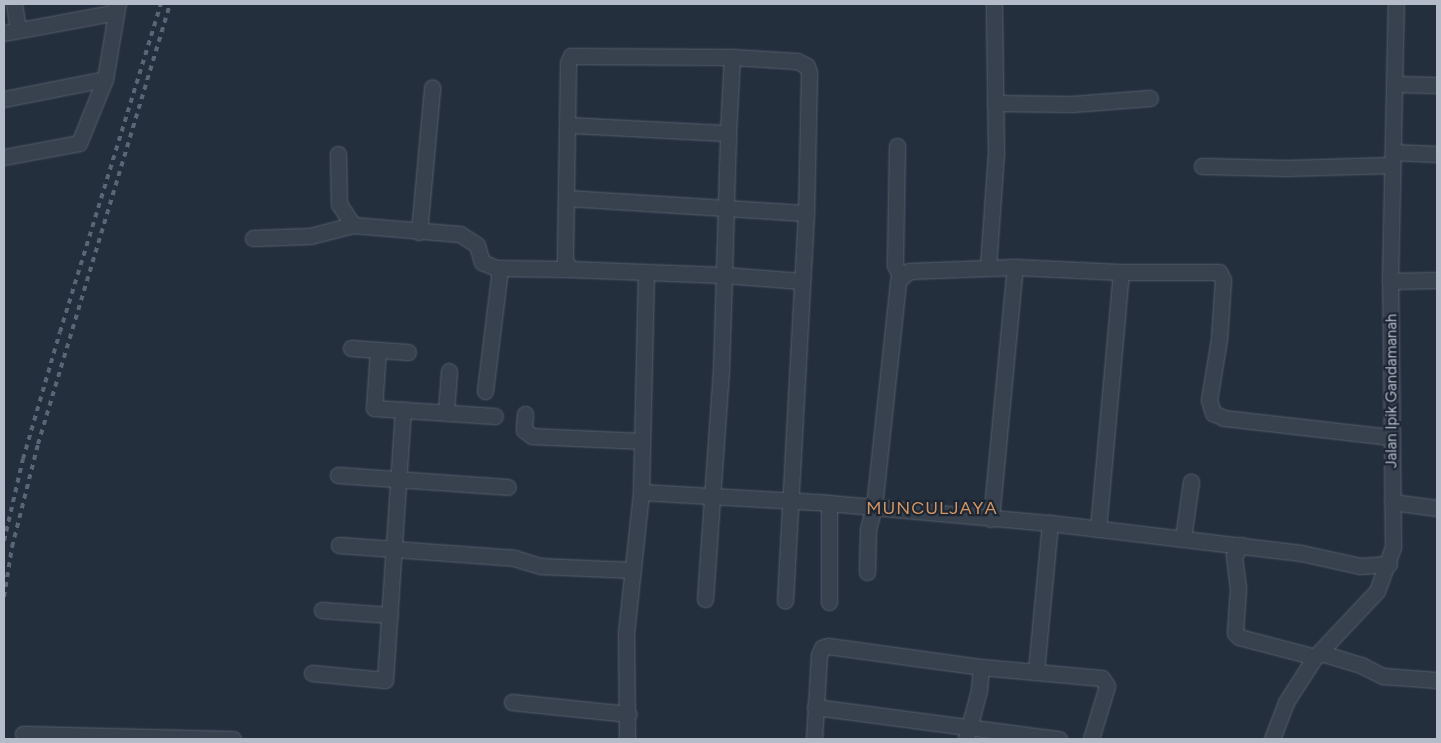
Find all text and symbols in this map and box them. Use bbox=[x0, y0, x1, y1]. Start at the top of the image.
street label: Jalan Ipik Gandamanah bbox=[1383, 314, 1401, 468]
district label: MUNCULJAYA bbox=[865, 497, 999, 519]

